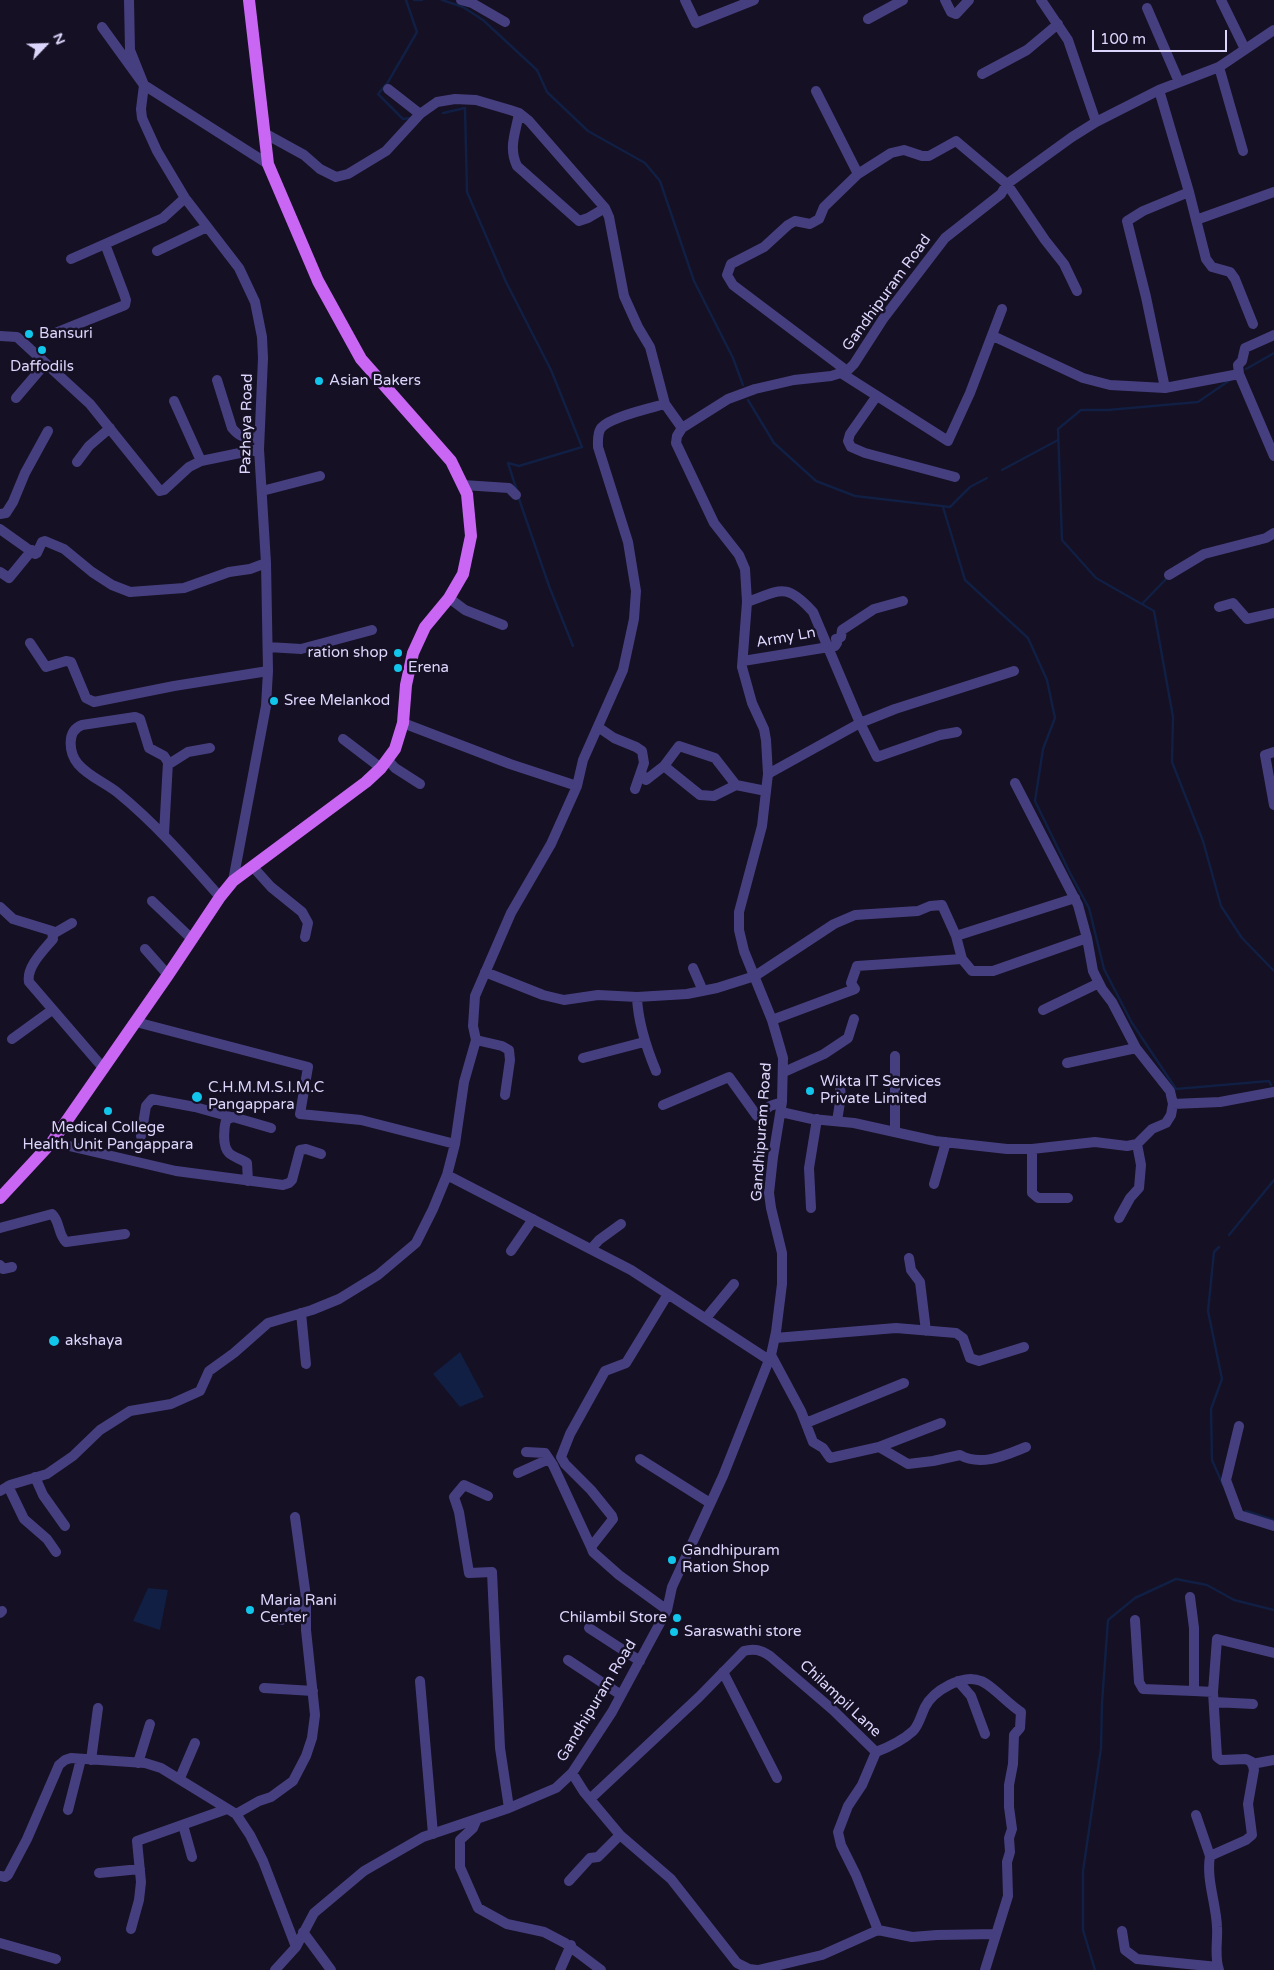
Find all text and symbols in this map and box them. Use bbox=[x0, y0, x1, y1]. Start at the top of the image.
north arrow bbox=[20, 20, 70, 70]
scale bar bbox=[1094, 20, 1229, 52]
text: N bbox=[49, 30, 69, 47]
text: 100 m bbox=[1100, 30, 1146, 48]
street label: Gandhipuram Road bbox=[839, 231, 935, 355]
place label: Bansuri bbox=[39, 325, 93, 343]
marker: Bansuri bbox=[23, 328, 35, 340]
marker: Daffodils bbox=[36, 344, 48, 356]
place label: Daffodils bbox=[10, 358, 74, 376]
place label: Asian Bakers bbox=[329, 372, 421, 390]
street label: Pazhaya Road bbox=[237, 373, 257, 475]
marker: Asian Bakers bbox=[313, 375, 325, 387]
street label: Army Ln bbox=[755, 624, 817, 652]
place label: ration shop bbox=[307, 644, 388, 662]
marker: ration shop bbox=[392, 647, 404, 659]
place label: Erena bbox=[408, 659, 449, 677]
marker: Erena bbox=[392, 662, 404, 674]
place label: Sree Melankod bbox=[284, 692, 390, 710]
marker: Sree Melankod bbox=[268, 695, 280, 707]
street label: Gandhipuram Road bbox=[748, 1062, 776, 1202]
place label: Wikta IT Services Private Limited bbox=[820, 1073, 941, 1108]
place label: C.H.M.M.S.I.M.C Pangappara bbox=[208, 1079, 324, 1114]
marker: Wikta IT Services Private Limited bbox=[804, 1085, 816, 1097]
marker: C.H.M.M.S.I.M.C Pangappara bbox=[190, 1090, 204, 1104]
marker: Medical College Health Unit Pangappara bbox=[102, 1105, 114, 1117]
place label: Medical College Health Unit Pangappara bbox=[23, 1119, 193, 1154]
place label: akshaya bbox=[65, 1332, 123, 1350]
marker: akshaya bbox=[47, 1334, 61, 1348]
place label: Gandhipuram Ration Shop bbox=[682, 1542, 780, 1577]
marker: Gandhipuram Ration Shop bbox=[666, 1554, 678, 1566]
place label: Maria Rani Center bbox=[260, 1592, 337, 1627]
marker: Maria Rani Center bbox=[244, 1604, 256, 1616]
place label: Chilambil Store bbox=[559, 1609, 667, 1627]
marker: Chilambil Store bbox=[671, 1612, 683, 1624]
place label: Saraswathi store bbox=[684, 1623, 801, 1641]
marker: Saraswathi store bbox=[668, 1626, 680, 1638]
street label: Gandhipuram Road bbox=[553, 1637, 641, 1765]
street label: Chilampil Lane bbox=[796, 1657, 884, 1741]

